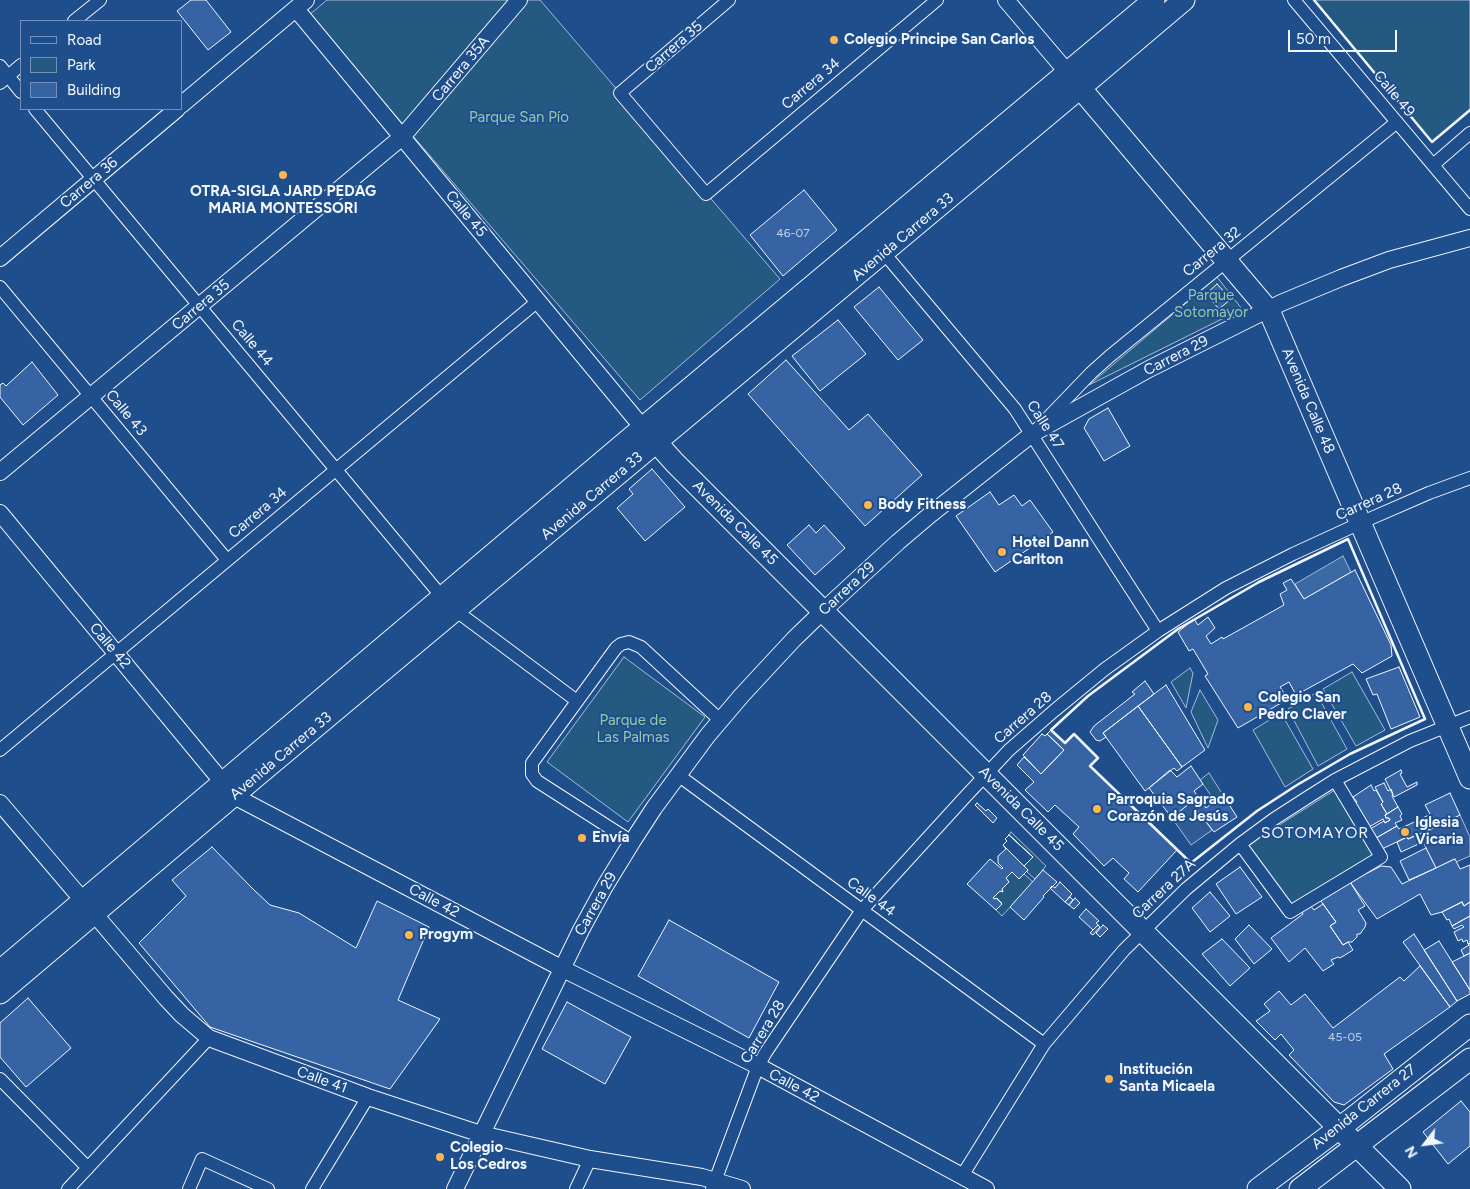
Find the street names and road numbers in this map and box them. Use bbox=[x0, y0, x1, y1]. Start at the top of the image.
street label: Carrera 35 bbox=[642, 17, 706, 77]
street label: Carrera 35A bbox=[428, 33, 494, 105]
street label: Carrera 34 bbox=[778, 54, 844, 114]
street label: Calle 49 bbox=[1370, 67, 1418, 121]
street label: Carrera 36 bbox=[56, 154, 122, 212]
street label: Calle 45 bbox=[441, 187, 491, 241]
street label: Avenida Carrera 33 bbox=[848, 189, 958, 285]
street label: Carrera 32 bbox=[1179, 223, 1245, 281]
street label: Carrera 35 bbox=[168, 276, 234, 334]
street label: Calle 44 bbox=[227, 316, 277, 370]
street label: Carrera 29 bbox=[1141, 332, 1211, 380]
street label: Avenida Calle 48 bbox=[1278, 345, 1338, 457]
street label: Calle 43 bbox=[102, 386, 150, 440]
street label: Calle 47 bbox=[1023, 397, 1067, 453]
street label: Avenida Carrera 33 bbox=[537, 448, 647, 544]
street label: Avenida Calle 45 bbox=[689, 477, 781, 569]
street label: Carrera 28 bbox=[1333, 479, 1405, 525]
street label: Carrera 34 bbox=[225, 483, 291, 543]
street label: Carrera 29 bbox=[815, 559, 879, 619]
street label: Calle 42 bbox=[86, 619, 134, 673]
street label: Carrera 28 bbox=[990, 688, 1056, 748]
street label: Avenida Carrera 33 bbox=[226, 708, 336, 804]
street label: Avenida Calle 45 bbox=[975, 763, 1067, 855]
street label: Carrera 27A bbox=[1129, 855, 1199, 923]
street label: Carrera 29 bbox=[571, 869, 621, 939]
street label: Calle 44 bbox=[843, 873, 899, 921]
street label: Calle 42 bbox=[406, 880, 462, 922]
street label: Carrera 28 bbox=[737, 997, 789, 1067]
street label: Avenida Carrera 27 bbox=[1308, 1061, 1420, 1153]
street label: Calle 41 bbox=[294, 1063, 350, 1097]
street label: Calle 42 bbox=[766, 1065, 822, 1107]

